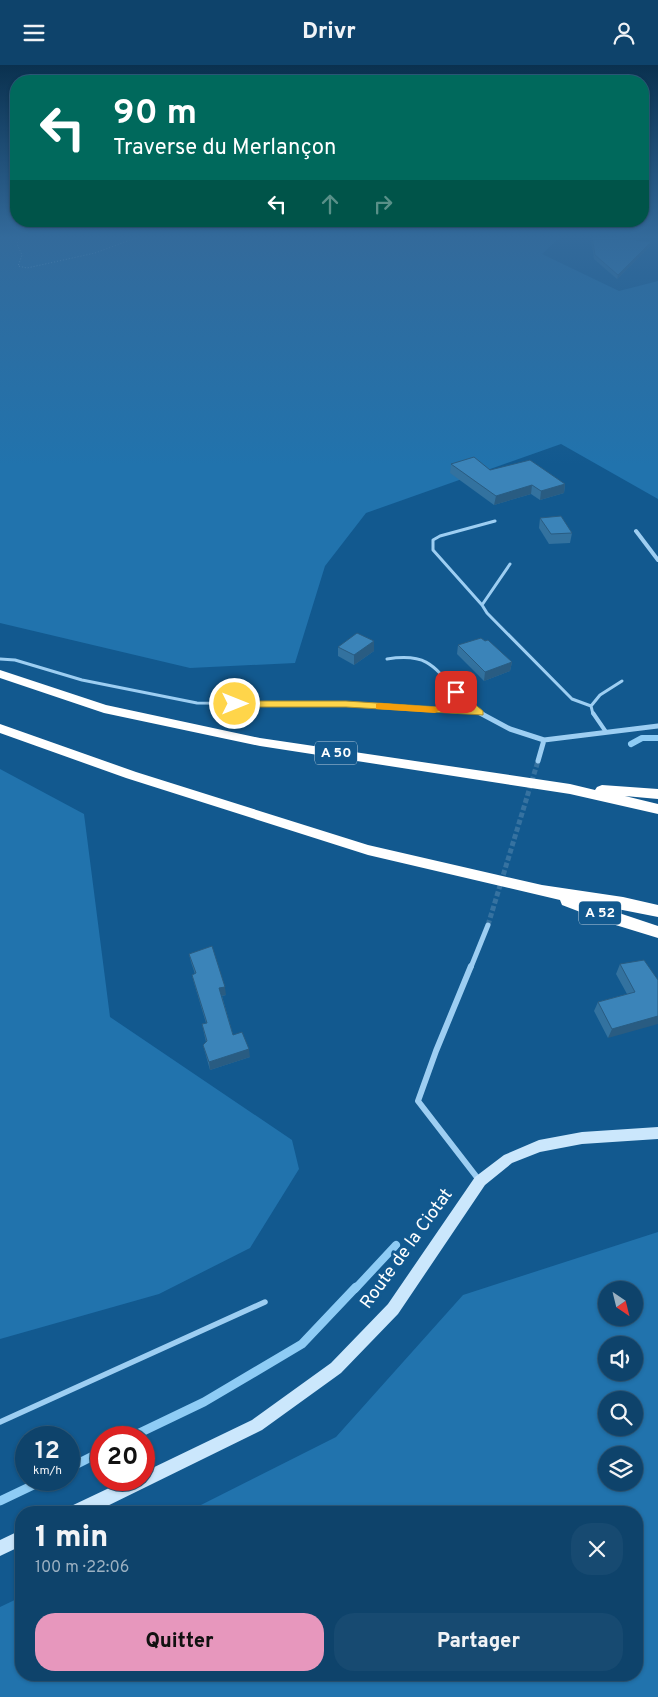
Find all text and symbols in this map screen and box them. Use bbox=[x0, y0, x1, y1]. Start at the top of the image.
icon: menu bbox=[20, 19, 48, 47]
text: Drivr bbox=[302, 19, 356, 46]
icon: person bbox=[610, 19, 638, 47]
text: 90 m bbox=[113, 92, 197, 136]
icon: left bbox=[30, 95, 95, 160]
text: Traverse du Merlançon bbox=[113, 135, 336, 162]
icon: left bbox=[263, 190, 291, 218]
icon: ahead bbox=[316, 190, 344, 218]
icon: right bbox=[369, 190, 397, 218]
pin bbox=[435, 671, 477, 713]
position arrow bbox=[208, 677, 260, 729]
icon: arrive bbox=[442, 678, 470, 706]
road number: A 50 bbox=[315, 741, 357, 765]
road number: A 52 bbox=[579, 901, 621, 925]
street label: Route de la Ciotat bbox=[356, 1184, 458, 1314]
north arrow bbox=[598, 1281, 642, 1326]
map controls bbox=[598, 1281, 643, 1491]
button: sound bbox=[598, 1336, 643, 1381]
button: search bbox=[598, 1391, 643, 1436]
speed limit sign: 20 bbox=[90, 1426, 155, 1491]
text: 12 bbox=[35, 1436, 60, 1468]
button: layers bbox=[598, 1446, 643, 1491]
text: km/h bbox=[33, 1463, 62, 1479]
text: 1 min bbox=[35, 1520, 108, 1557]
button: close bbox=[571, 1523, 623, 1575]
text: 100 m · 22:06 bbox=[35, 1558, 129, 1578]
button: Quitter bbox=[35, 1613, 324, 1671]
button: Partager bbox=[334, 1613, 623, 1671]

